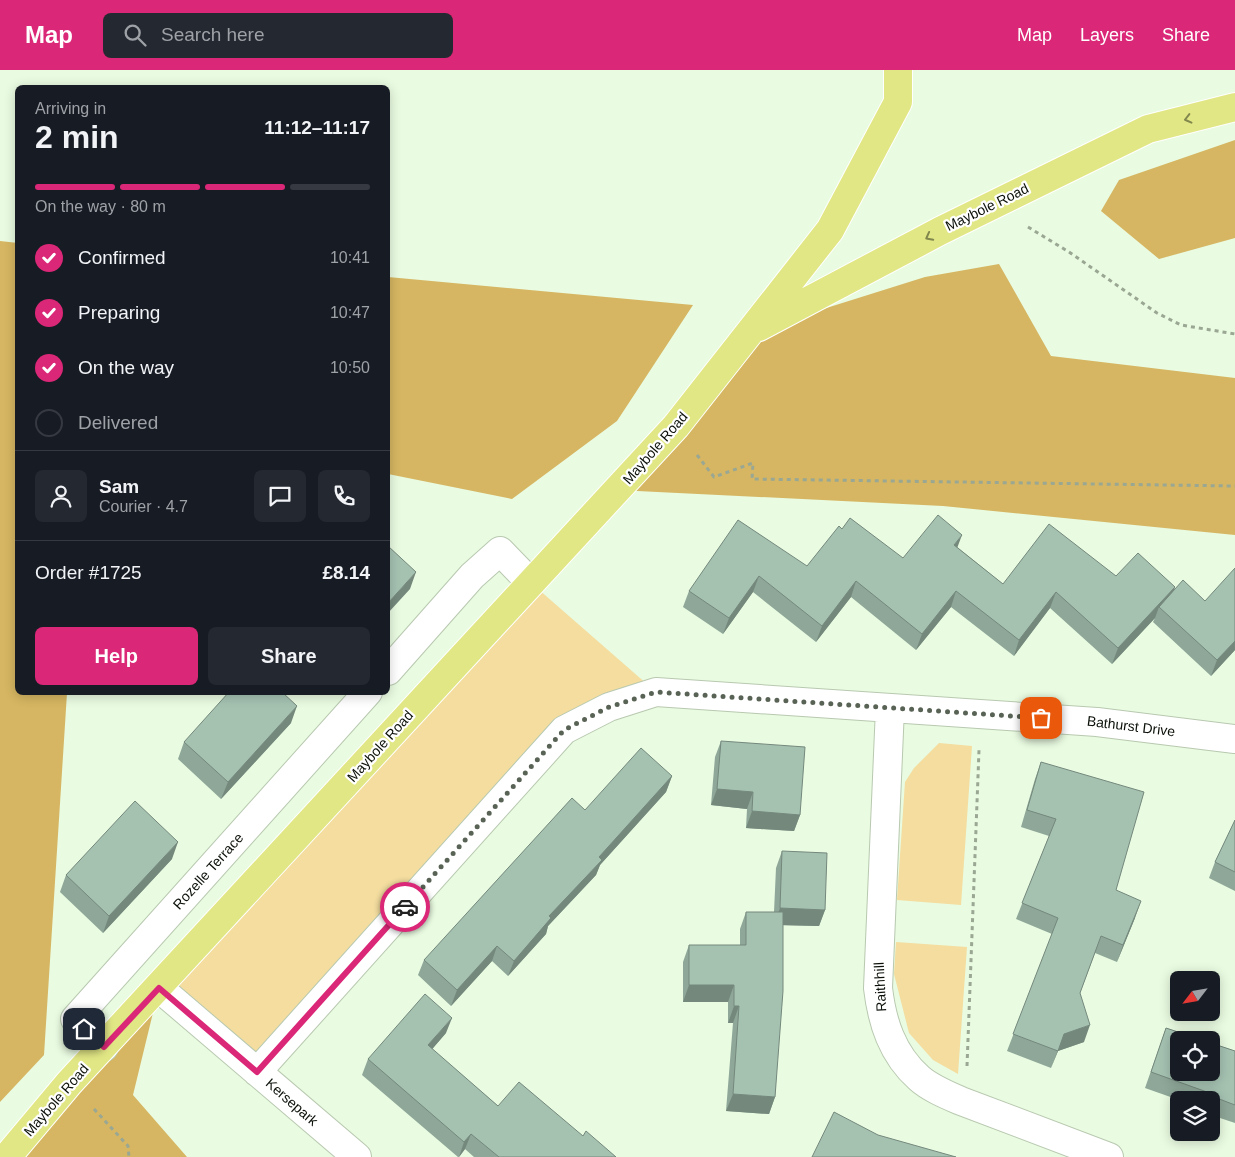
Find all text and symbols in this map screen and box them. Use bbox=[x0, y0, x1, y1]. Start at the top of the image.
search box bbox=[103, 13, 453, 58]
text: Map bbox=[25, 21, 73, 48]
icon: search bbox=[121, 21, 149, 49]
text: Search here bbox=[161, 24, 265, 45]
text: Map bbox=[1017, 25, 1052, 45]
text: Layers bbox=[1080, 25, 1134, 45]
text: Share bbox=[1162, 25, 1210, 45]
text: Arriving in bbox=[35, 100, 106, 117]
one-way arrow bbox=[1183, 113, 1192, 124]
text: 11:12–11:17 bbox=[264, 117, 370, 138]
text: 2 min bbox=[35, 119, 119, 155]
street label: Maybole Road bbox=[943, 180, 1031, 234]
text: On the way · 80 m bbox=[35, 198, 166, 215]
one-way arrow bbox=[925, 230, 934, 240]
icon: check bbox=[35, 244, 63, 272]
text: Confirmed bbox=[78, 247, 166, 268]
text: 10:41 bbox=[330, 249, 370, 266]
icon: check bbox=[35, 299, 63, 327]
text: Preparing bbox=[78, 302, 160, 323]
text: 10:47 bbox=[330, 304, 370, 321]
icon: check bbox=[35, 354, 63, 382]
text: On the way bbox=[78, 357, 174, 378]
text: 10:50 bbox=[330, 359, 370, 376]
street label: Maybole Road bbox=[619, 409, 691, 487]
text: Delivered bbox=[78, 412, 158, 433]
button: person bbox=[35, 470, 87, 522]
button: chat bbox=[254, 470, 306, 522]
button: phone bbox=[318, 470, 370, 522]
text: Sam bbox=[99, 476, 139, 497]
text: Courier · 4.7 bbox=[99, 498, 188, 515]
text: Order #1725 bbox=[35, 562, 142, 583]
text: £8.14 bbox=[322, 562, 370, 583]
button: Help bbox=[35, 627, 198, 685]
button: Share bbox=[208, 627, 370, 685]
pin bbox=[1020, 697, 1062, 739]
icon: bag bbox=[1027, 704, 1055, 732]
street label: Maybole Road bbox=[344, 707, 416, 785]
street label: Bathurst Drive bbox=[1086, 713, 1176, 739]
street label: Rozelle Terrace bbox=[170, 829, 247, 912]
courier bbox=[380, 882, 430, 932]
icon: car bbox=[391, 893, 419, 921]
street label: Raithhill bbox=[871, 962, 889, 1012]
north arrow bbox=[1170, 971, 1220, 1021]
map controls bbox=[1170, 971, 1220, 1141]
pin bbox=[63, 1008, 105, 1050]
icon: home bbox=[70, 1015, 98, 1043]
button: locate bbox=[1170, 1031, 1220, 1081]
street label: Maybole Road bbox=[20, 1061, 92, 1139]
street label: Kersepark bbox=[263, 1075, 322, 1130]
button: layers bbox=[1170, 1091, 1220, 1141]

